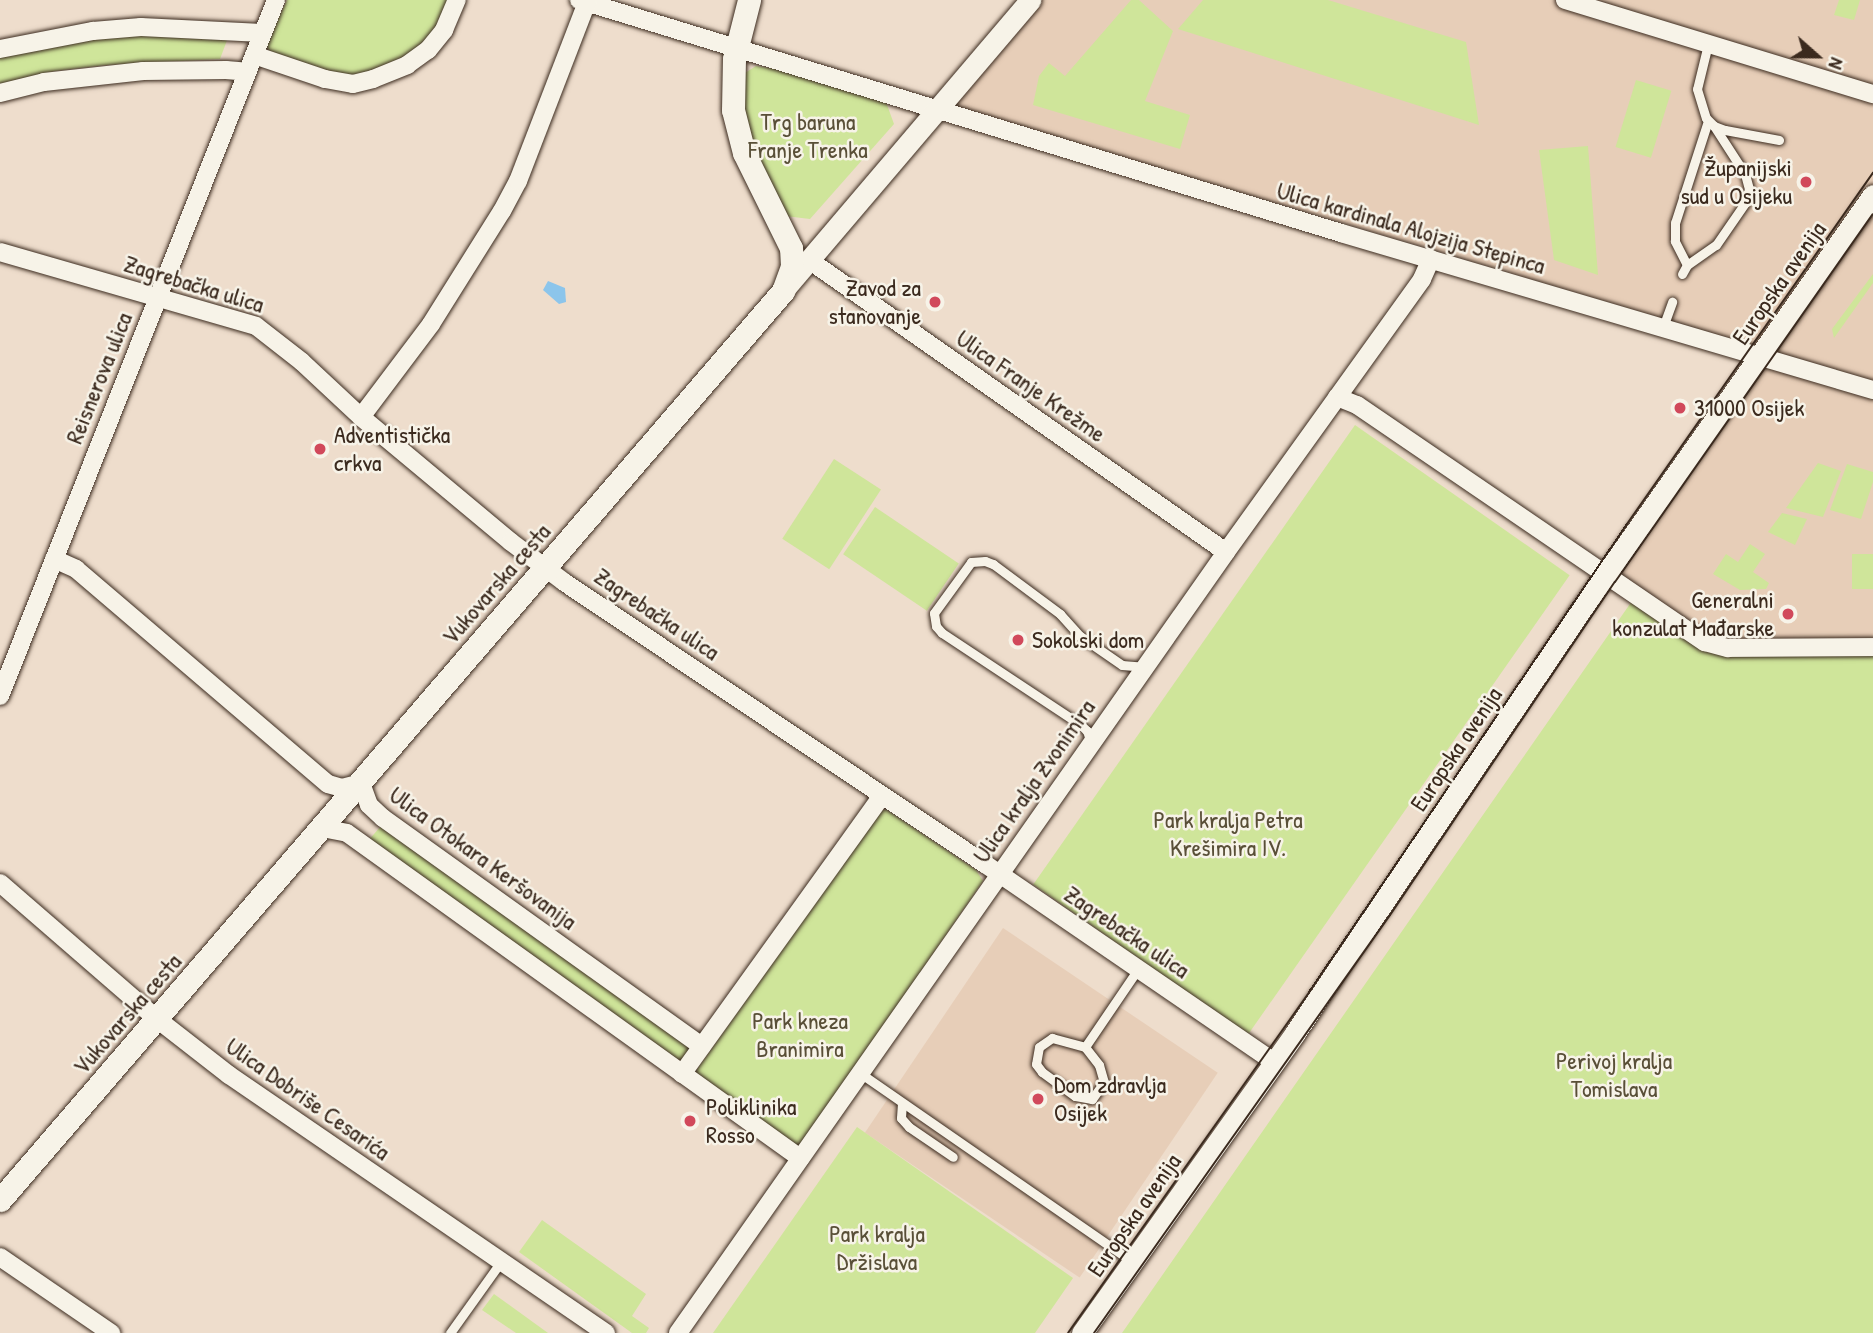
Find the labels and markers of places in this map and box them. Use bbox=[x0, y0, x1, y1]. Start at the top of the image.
place label: Županijski sud u Osijeku bbox=[1680, 154, 1792, 210]
marker: Županijski sud u Osijeku bbox=[1798, 174, 1814, 190]
place label: Zavod za stanovanje bbox=[829, 274, 921, 330]
marker: Zavod za stanovanje bbox=[927, 294, 943, 310]
place label: 31000 Osijek bbox=[1694, 394, 1804, 422]
marker: 31000 Osijek bbox=[1672, 400, 1688, 416]
place label: Adventistička crkva bbox=[334, 421, 450, 477]
marker: Adventistička crkva bbox=[312, 441, 328, 457]
place label: Generalni konzulat Mađarske bbox=[1612, 586, 1774, 642]
marker: Generalni konzulat Mađarske bbox=[1780, 606, 1796, 622]
place label: Sokolski dom bbox=[1032, 626, 1144, 654]
marker: Sokolski dom bbox=[1010, 632, 1026, 648]
place label: Dom zdravlja Osijek bbox=[1054, 1071, 1166, 1127]
marker: Dom zdravlja Osijek bbox=[1028, 1089, 1048, 1109]
place label: Poliklinika Rosso bbox=[706, 1093, 796, 1149]
marker: Poliklinika Rosso bbox=[680, 1111, 700, 1131]

